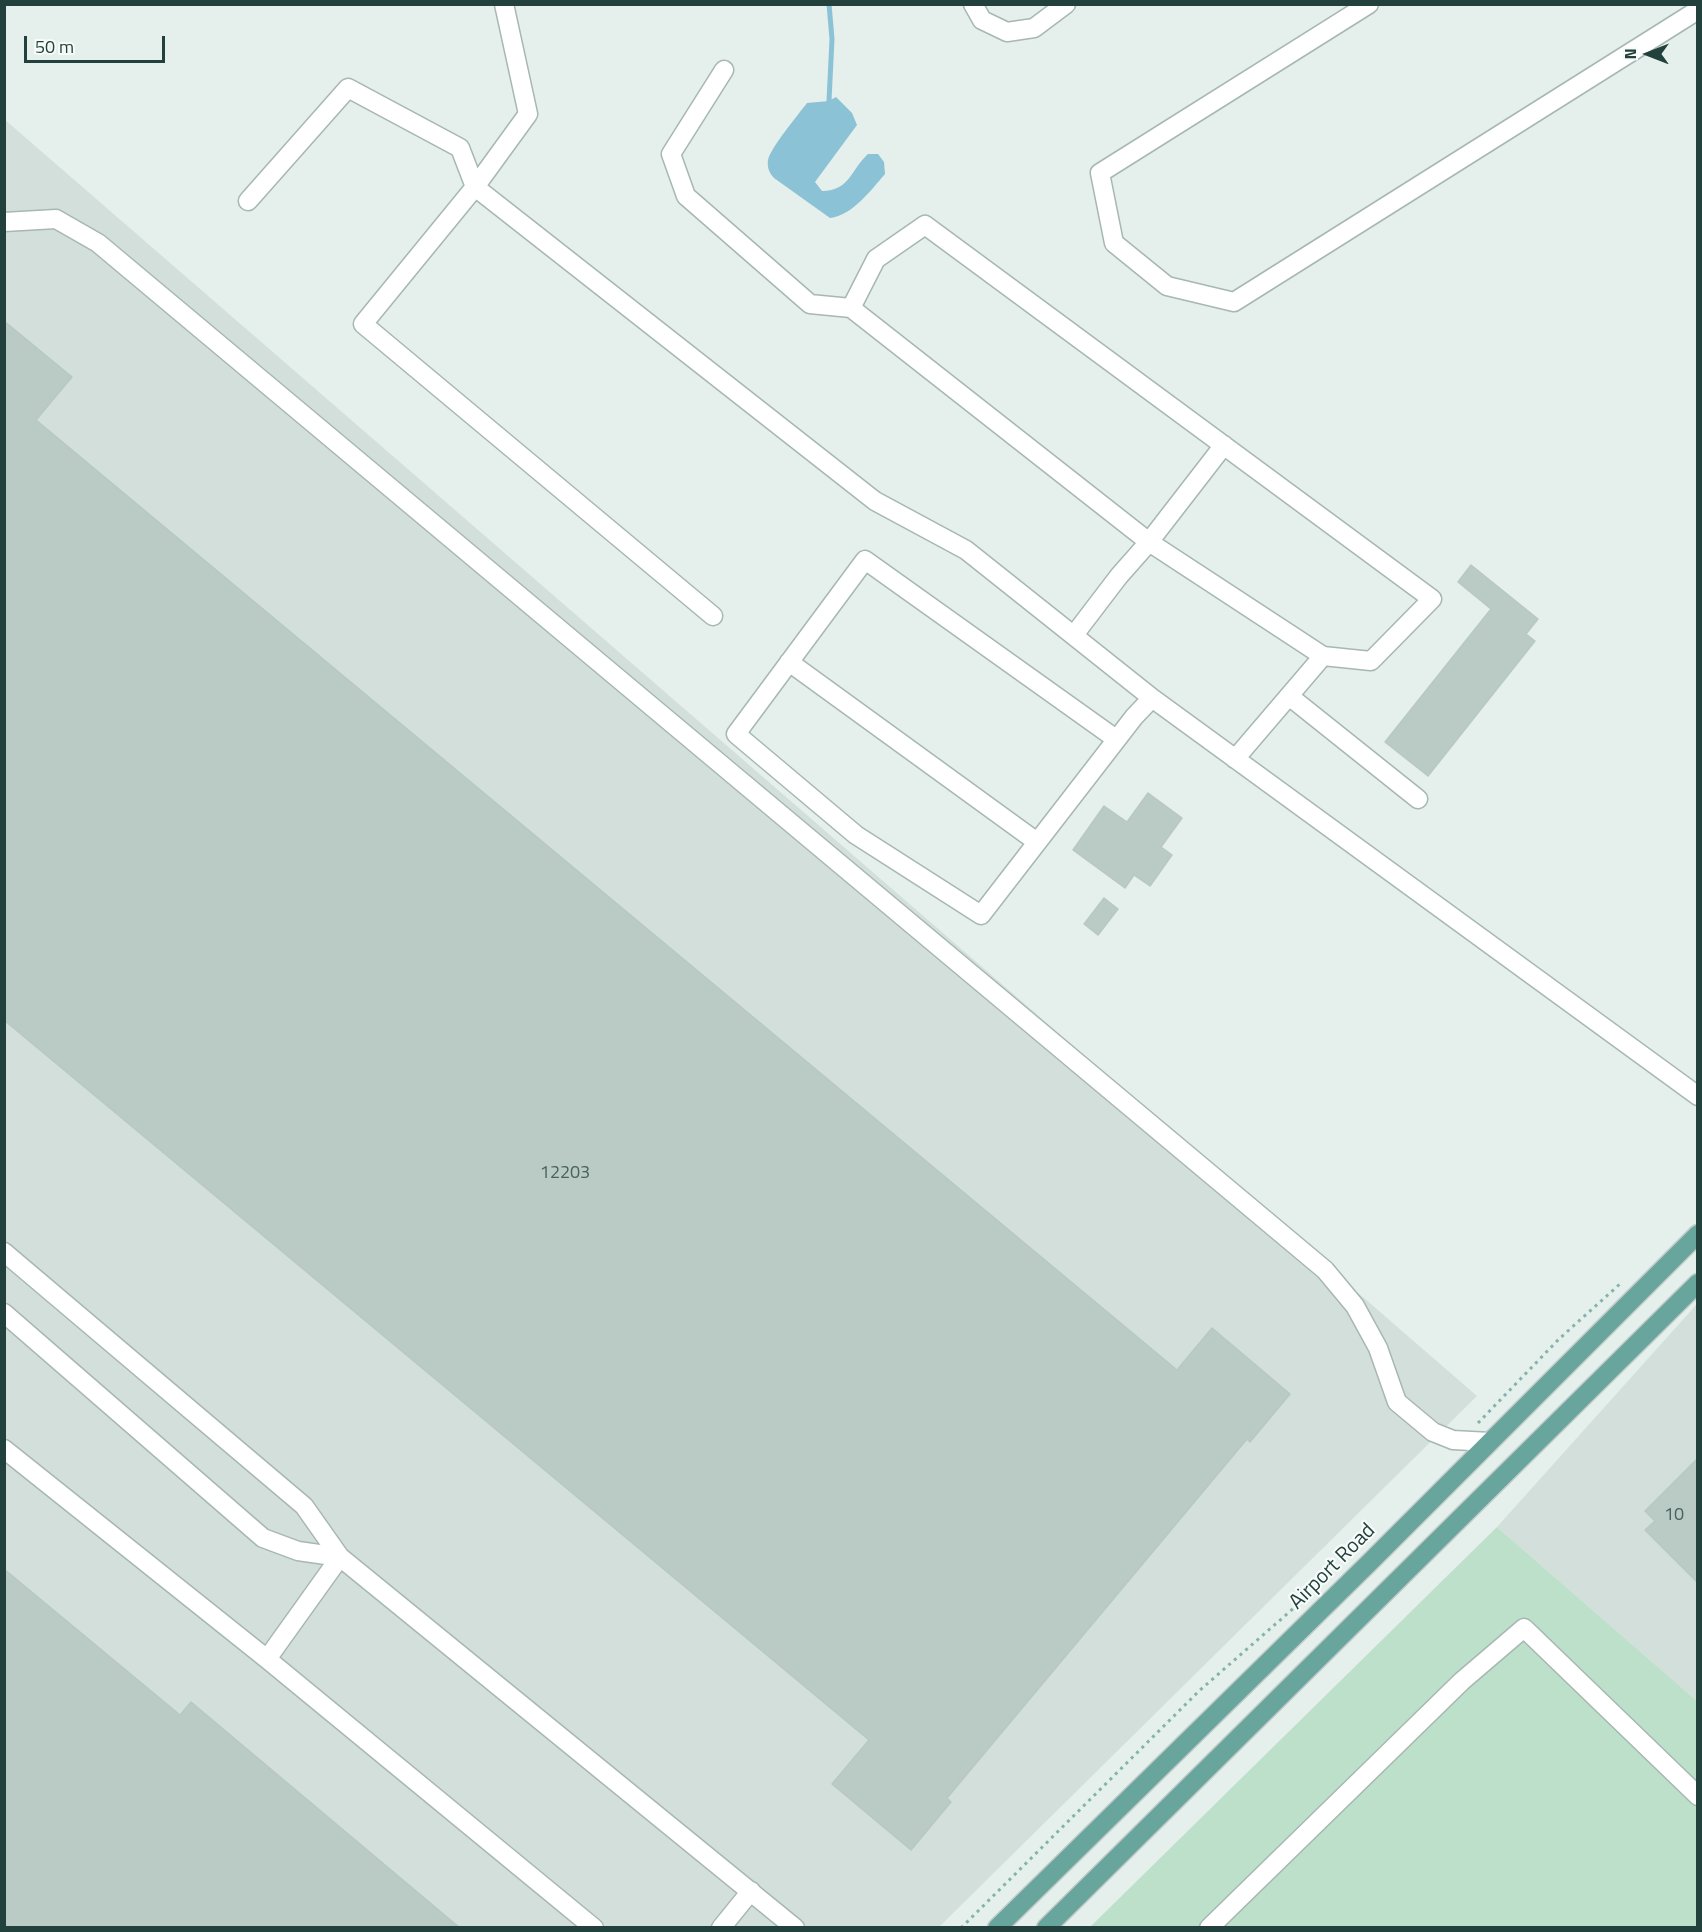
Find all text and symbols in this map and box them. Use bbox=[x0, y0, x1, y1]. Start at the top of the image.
scale bar bbox=[27, 24, 168, 62]
north arrow bbox=[1618, 24, 1678, 84]
text: 50 m bbox=[35, 33, 74, 60]
text: N bbox=[1618, 48, 1642, 60]
house number: 12203 bbox=[540, 1163, 590, 1185]
house number: 10 bbox=[1664, 1505, 1684, 1527]
street label: Airport Road bbox=[1285, 1519, 1381, 1615]

